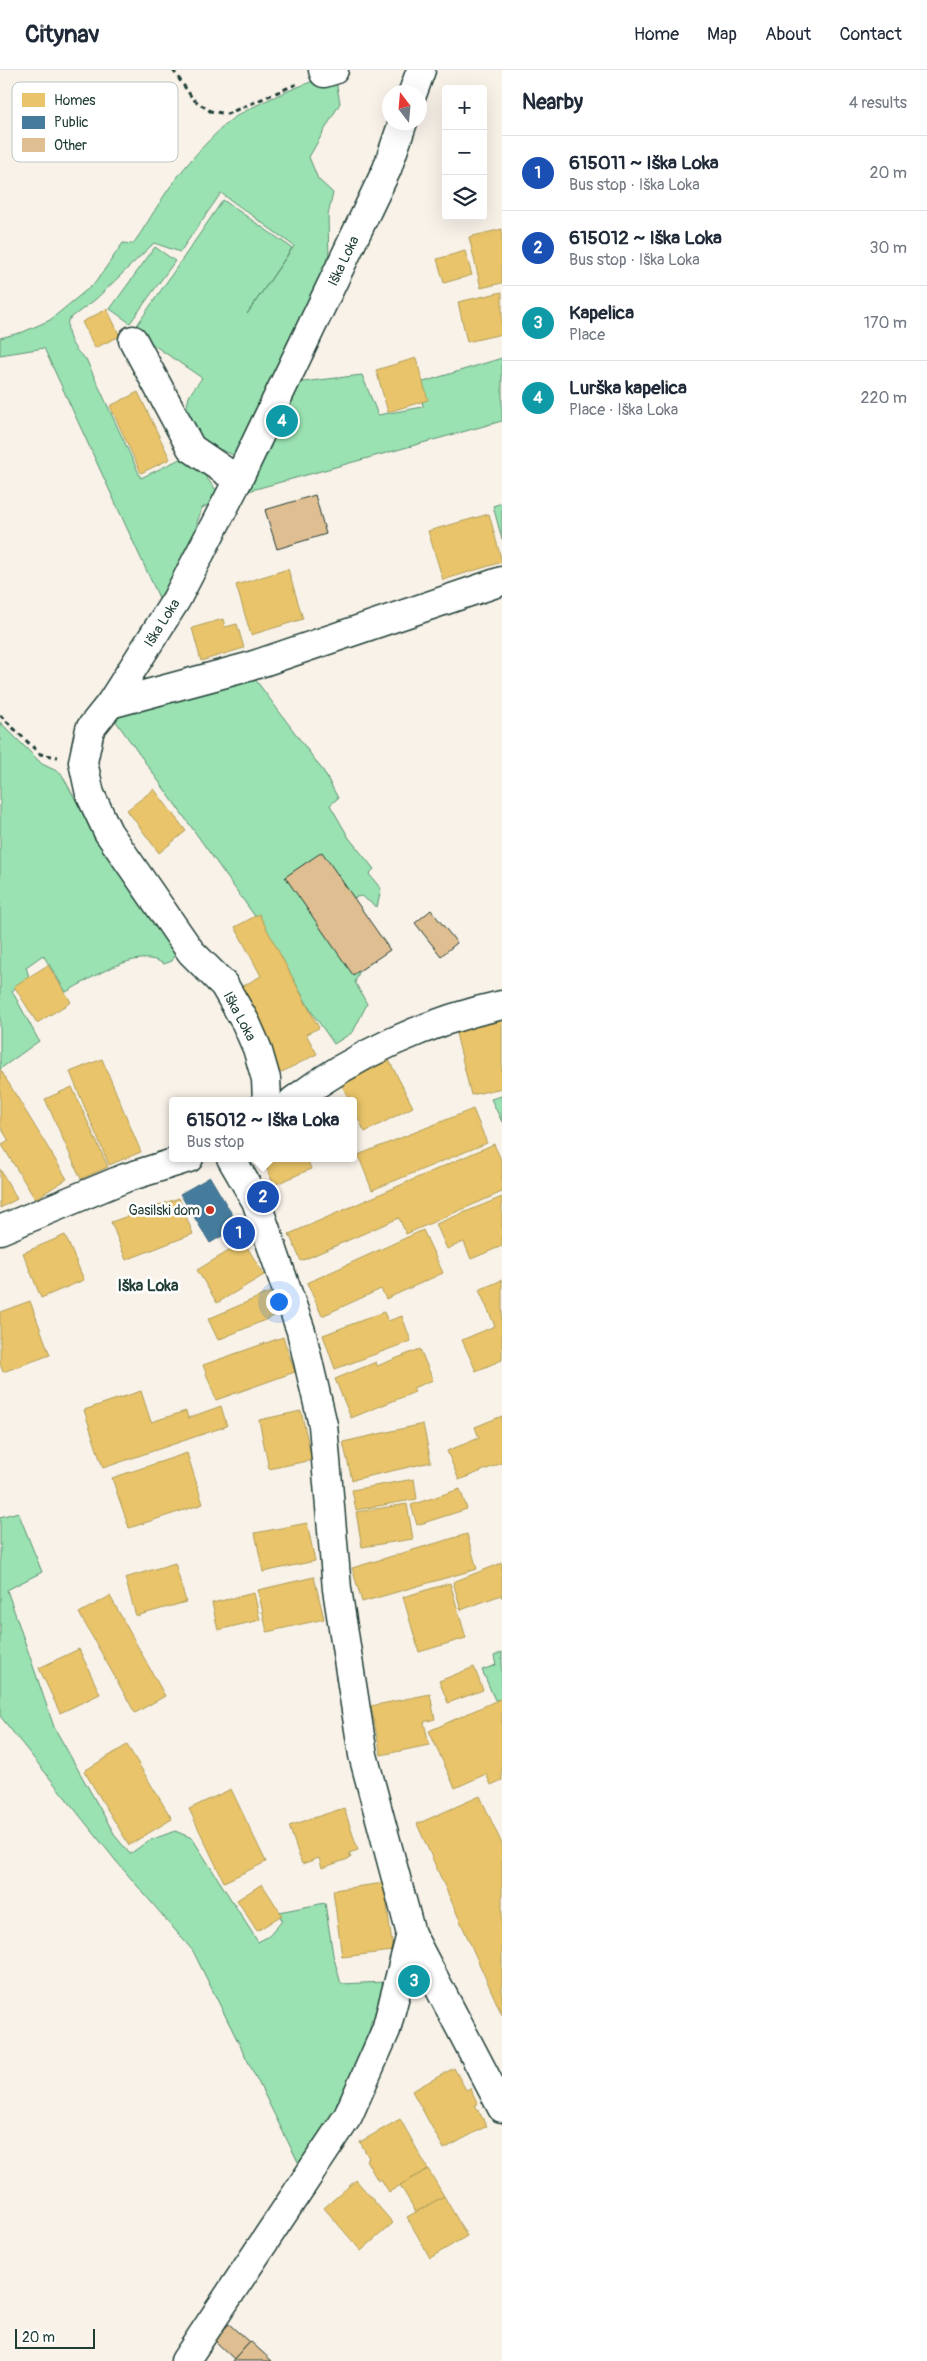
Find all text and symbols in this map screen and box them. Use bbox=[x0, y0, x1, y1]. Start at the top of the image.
text: Citynav bbox=[25, 20, 100, 49]
text: Home bbox=[634, 23, 679, 46]
text: Map bbox=[707, 23, 737, 46]
text: About bbox=[765, 23, 811, 46]
text: Contact bbox=[839, 23, 902, 46]
legend bbox=[12, 82, 178, 162]
north arrow bbox=[382, 85, 427, 130]
map controls bbox=[442, 85, 487, 220]
button: + bbox=[442, 85, 487, 130]
text: Nearby bbox=[522, 89, 583, 116]
text: Homes bbox=[54, 92, 96, 109]
text: 4 results bbox=[849, 93, 907, 113]
text: Public bbox=[54, 114, 89, 131]
button: − bbox=[442, 130, 487, 175]
text: Other bbox=[54, 137, 87, 154]
text: 615011 ~ Iška Loka bbox=[569, 151, 719, 175]
text: 1 bbox=[535, 163, 541, 183]
text: 20 m bbox=[869, 163, 907, 183]
button: layers bbox=[442, 175, 487, 220]
text: Bus stop · Iška Loka bbox=[569, 175, 700, 195]
text: 615012 ~ Iška Loka bbox=[569, 226, 722, 250]
street label: Iška Loka bbox=[324, 233, 363, 289]
text: 2 bbox=[534, 238, 542, 258]
text: 30 m bbox=[869, 238, 907, 258]
text: Bus stop · Iška Loka bbox=[569, 250, 700, 270]
text: Kapelica bbox=[569, 301, 634, 325]
text: 3 bbox=[534, 313, 542, 333]
text: 170 m bbox=[864, 313, 907, 333]
text: Place bbox=[569, 325, 605, 345]
text: Lurška kapelica bbox=[569, 376, 687, 400]
text: 4 bbox=[533, 388, 543, 408]
text: 220 m bbox=[861, 388, 907, 408]
text: Place · Iška Loka bbox=[569, 400, 678, 420]
pin: 4 bbox=[266, 402, 298, 440]
street label: Iška Loka bbox=[141, 596, 184, 650]
street label: Iška Loka bbox=[220, 989, 260, 1044]
popup bbox=[169, 1097, 357, 1162]
text: 615012 ~ Iška Loka bbox=[187, 1108, 339, 1132]
text: Bus stop bbox=[187, 1132, 244, 1152]
pin: 2 bbox=[247, 1178, 279, 1216]
place label: Gasilski dom bbox=[128, 1202, 200, 1219]
marker: Gasilski dom bbox=[204, 1204, 216, 1216]
pin: 1 bbox=[223, 1214, 255, 1252]
district label: Iška Loka bbox=[118, 1276, 179, 1296]
your location bbox=[266, 1289, 292, 1315]
pin: 3 bbox=[398, 1962, 430, 2000]
scale bar bbox=[15, 2326, 95, 2349]
text: 20 m bbox=[22, 2329, 55, 2346]

